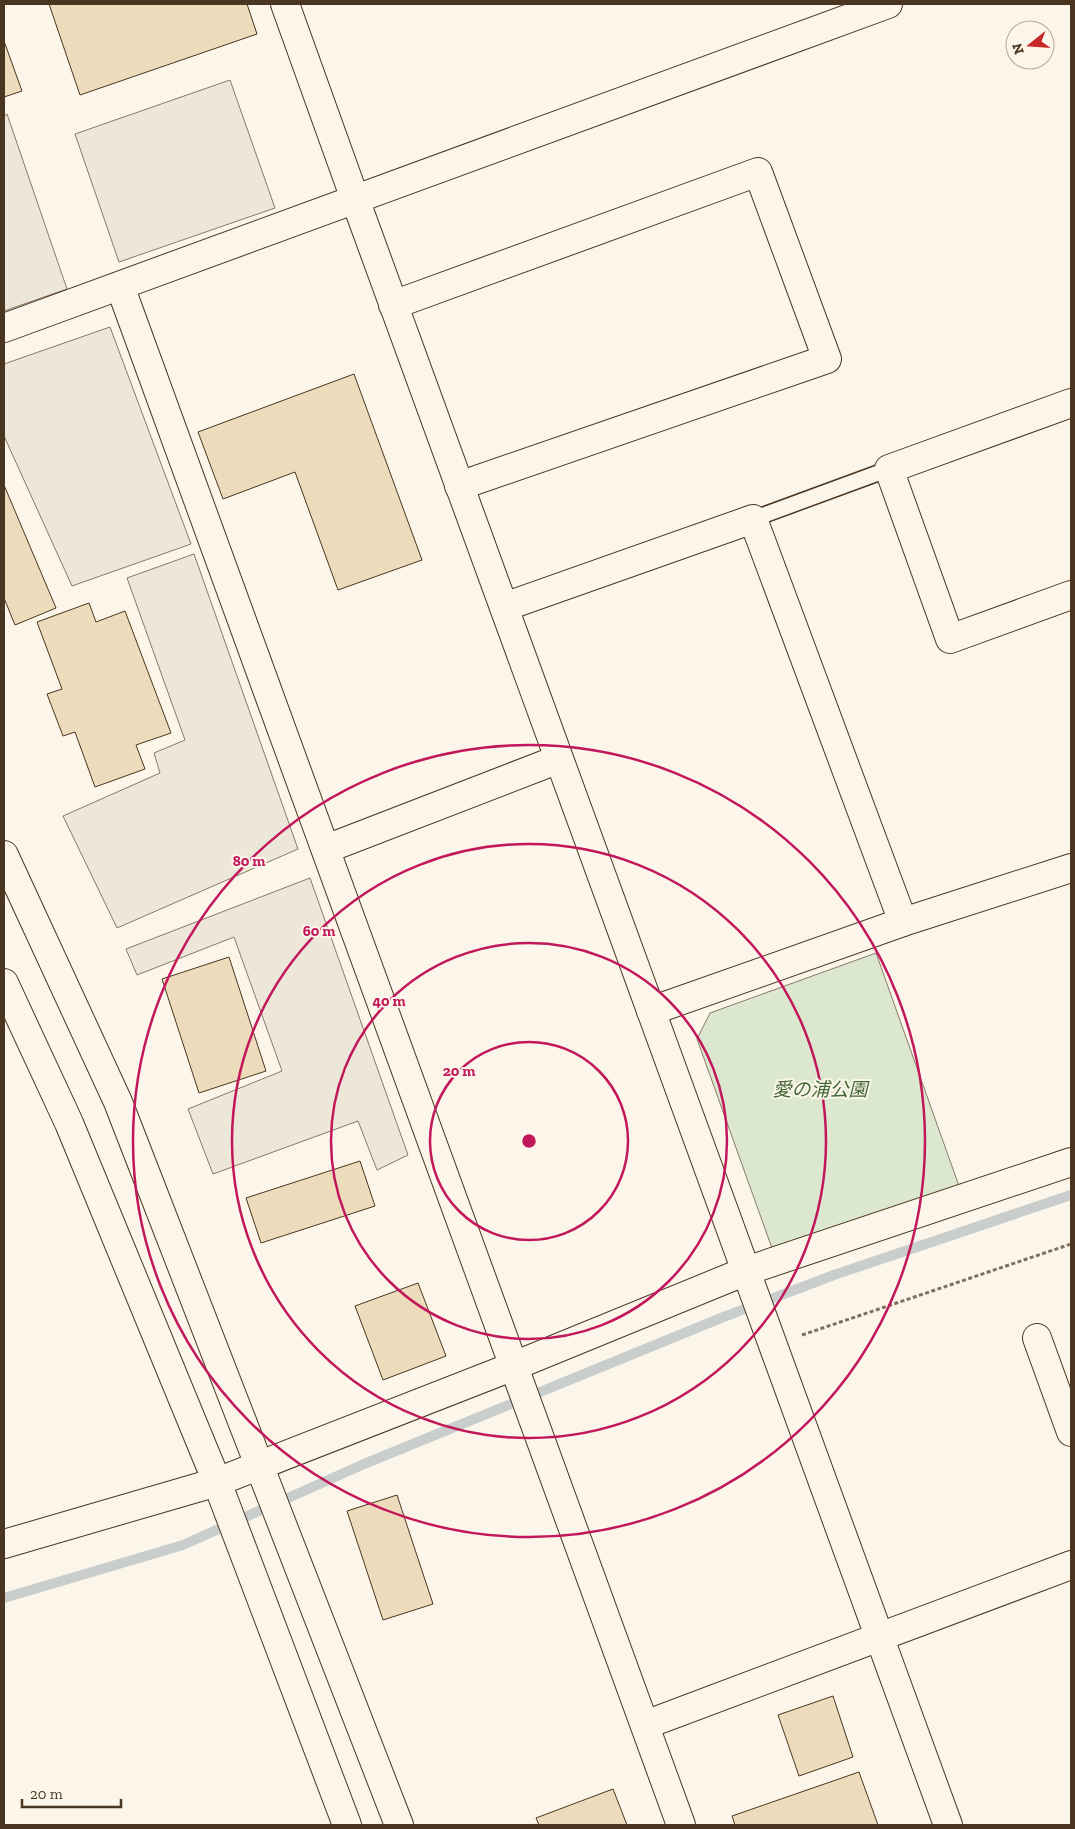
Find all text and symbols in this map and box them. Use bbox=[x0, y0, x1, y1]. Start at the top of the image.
north arrow bbox=[1005, 20, 1055, 70]
text: N bbox=[1008, 41, 1028, 56]
text: 80 m bbox=[233, 852, 265, 870]
text: 60 m bbox=[303, 922, 335, 940]
text: 40 m bbox=[372, 992, 406, 1010]
text: 20 m bbox=[443, 1062, 475, 1080]
park label: 愛の浦公園 bbox=[772, 1078, 870, 1101]
centre of rings bbox=[520, 1132, 538, 1150]
scale bar bbox=[22, 1776, 121, 1808]
text: 20 m bbox=[30, 1785, 63, 1803]

